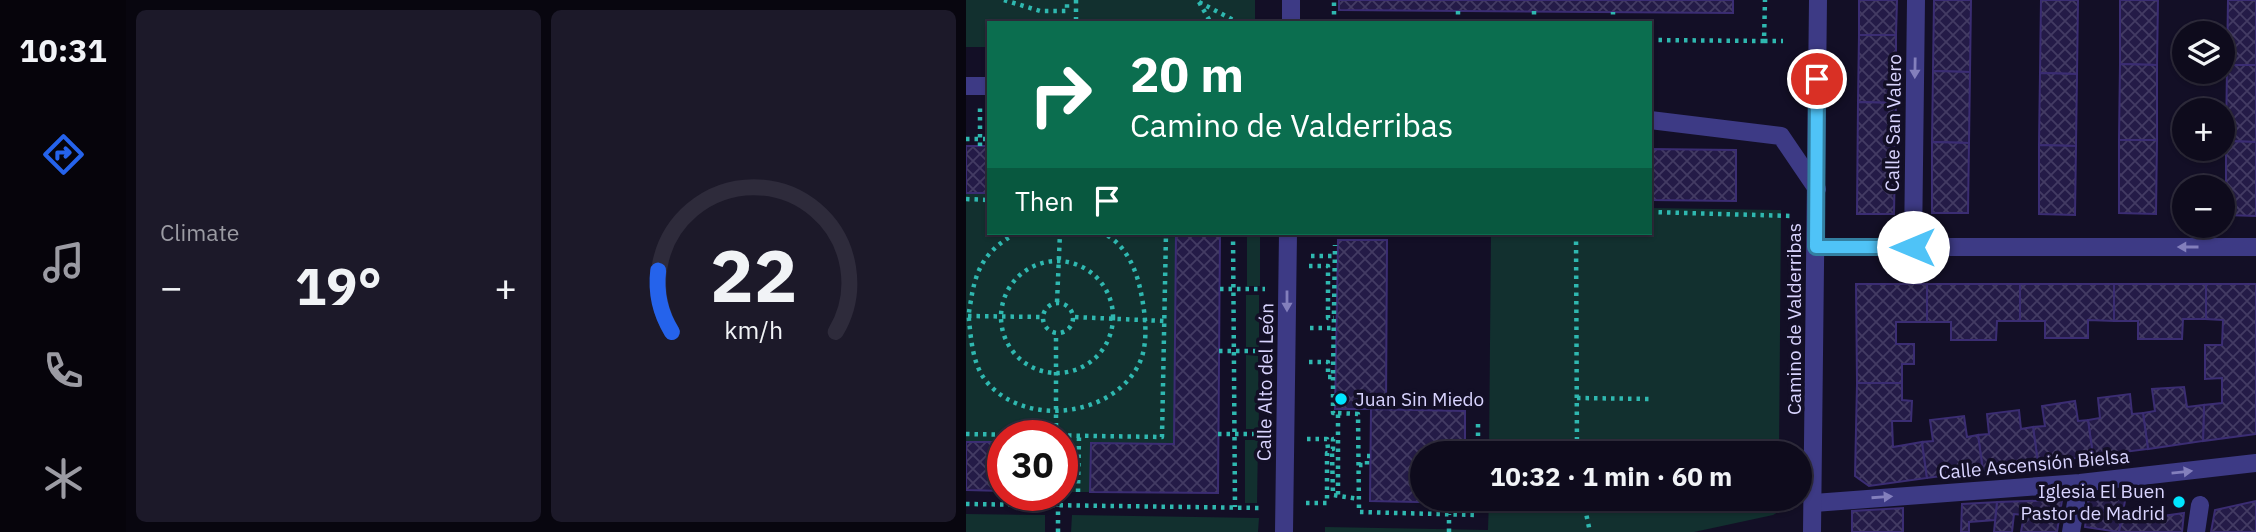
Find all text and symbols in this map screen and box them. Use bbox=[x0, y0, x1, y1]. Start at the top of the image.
map controls bbox=[2172, 21, 2235, 238]
button: layers bbox=[2172, 21, 2235, 84]
text: 10:31 bbox=[19, 29, 107, 71]
text: 20 m bbox=[1130, 42, 1244, 105]
icon: right bbox=[1015, 49, 1106, 140]
pin bbox=[1787, 49, 1847, 109]
street label: Calle San Valero bbox=[1880, 54, 1906, 192]
one-way arrow bbox=[1909, 57, 1921, 79]
icon: arrive bbox=[1798, 60, 1836, 98]
button: + bbox=[2172, 98, 2235, 161]
text: Camino de Valderribas bbox=[1130, 104, 1453, 146]
icon: directions bbox=[39, 130, 88, 179]
button: − bbox=[2172, 175, 2235, 238]
icon: arrive bbox=[1088, 182, 1126, 220]
text: Then bbox=[1015, 184, 1074, 218]
position arrow bbox=[1876, 210, 1950, 284]
text: Climate bbox=[160, 217, 239, 247]
street label: Camino de Valderribas bbox=[1782, 223, 1806, 415]
text: 22 bbox=[710, 227, 797, 322]
icon: music bbox=[39, 238, 88, 287]
one-way arrow bbox=[2177, 241, 2199, 253]
text: 19° bbox=[295, 252, 382, 319]
text: − bbox=[160, 262, 183, 311]
text: + bbox=[494, 262, 517, 311]
one-way arrow bbox=[1281, 290, 1293, 312]
street label: Calle Alto del León bbox=[1252, 303, 1278, 461]
text: km/h bbox=[724, 313, 783, 346]
icon: phone bbox=[39, 346, 88, 395]
place label: Juan Sin Miedo bbox=[1355, 387, 1484, 411]
marker: Juan Sin Miedo bbox=[1333, 391, 1349, 407]
speed limit sign: 30 bbox=[987, 420, 1078, 511]
street label: Calle Ascensión Bielsa bbox=[1938, 444, 2130, 484]
icon: climate bbox=[39, 454, 88, 503]
text: 10:32 · 1 min · 60 m bbox=[1490, 459, 1732, 493]
one-way arrow bbox=[2172, 467, 2194, 478]
place label: Iglesia El Buen Pastor de Madrid bbox=[2020, 479, 2165, 525]
one-way arrow bbox=[1872, 492, 1894, 503]
marker: Iglesia El Buen Pastor de Madrid bbox=[2171, 494, 2187, 510]

